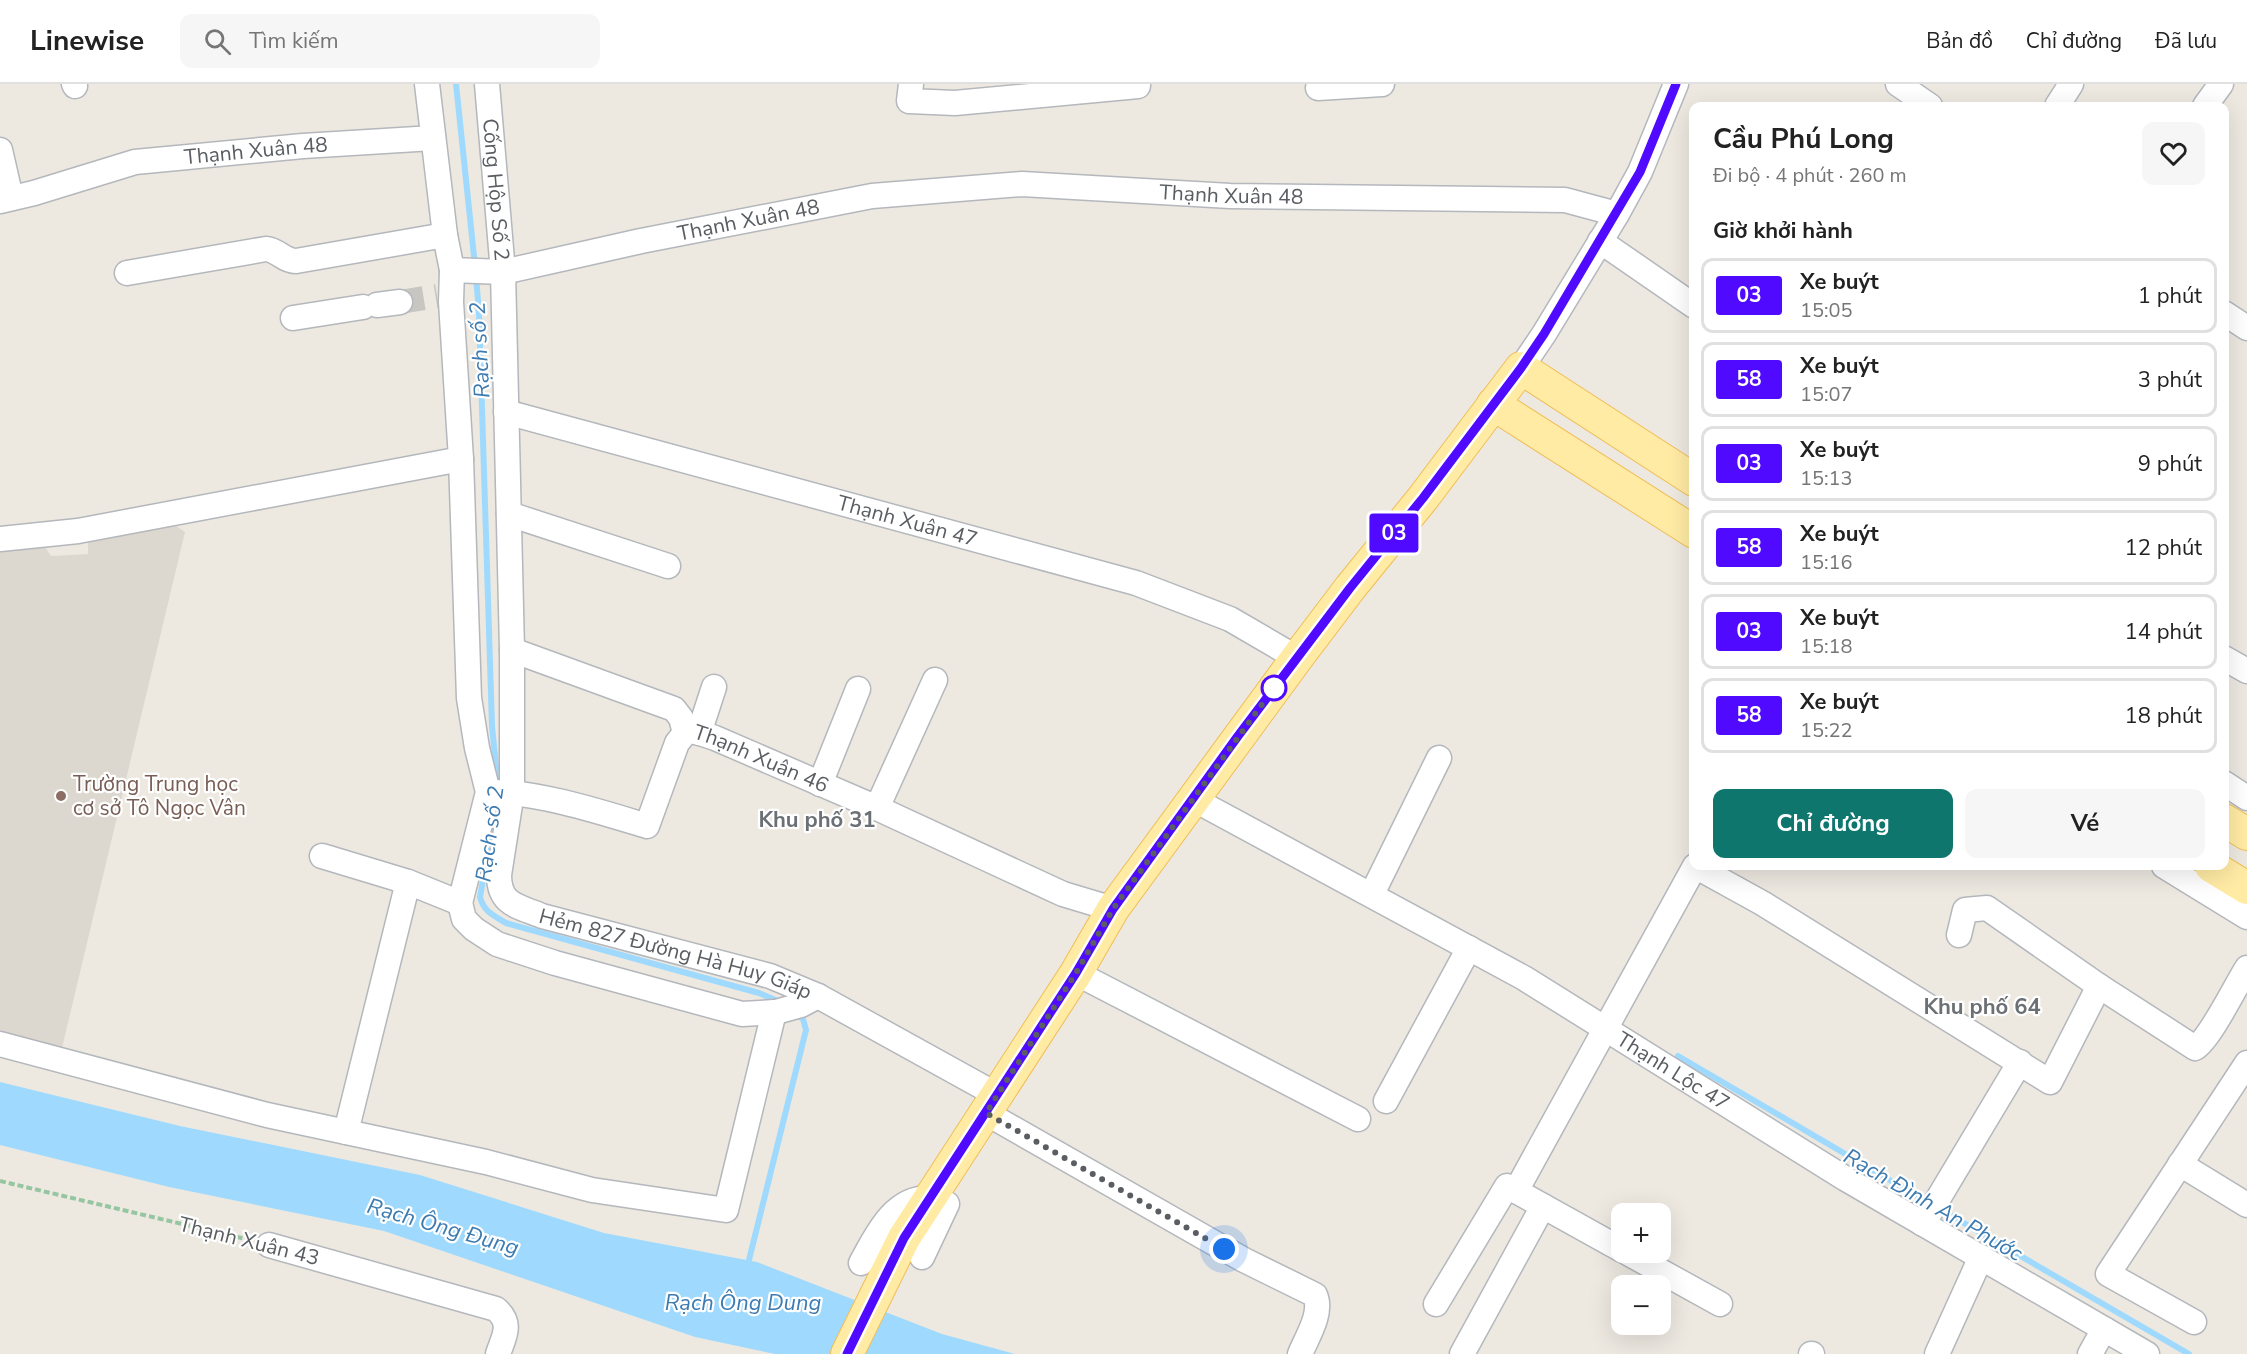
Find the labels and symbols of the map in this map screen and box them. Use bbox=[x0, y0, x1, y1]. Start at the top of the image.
street label: Cống Hộp Số 2 bbox=[476, 117, 516, 262]
street label: Thạnh Xuân 48 bbox=[183, 131, 329, 171]
street label: Thạnh Xuân 48 bbox=[1159, 178, 1304, 211]
street label: Thạnh Xuân 48 bbox=[675, 193, 822, 248]
water label: Rạch số 2 bbox=[462, 301, 498, 399]
street label: Thạnh Xuân 47 bbox=[834, 489, 981, 553]
line badge: 03 bbox=[1367, 514, 1421, 552]
unlabelled marker bbox=[1261, 675, 1287, 701]
street label: Thạnh Xuân 46 bbox=[690, 718, 833, 799]
place label: Trường Trung học cơ sở Tô Ngọc Vân bbox=[73, 770, 246, 822]
water label: Rạch số 2 bbox=[468, 784, 512, 884]
marker: Trường Trung học cơ sở Tô Ngọc Vân bbox=[54, 789, 68, 803]
district label: Khu phố 31 bbox=[758, 805, 876, 835]
street label: Hẻm 827 Đường Hà Huy Giáp bbox=[536, 902, 816, 1006]
district label: Khu phố 64 bbox=[1923, 992, 2041, 1022]
street label: Thạnh Lộc 47 bbox=[1611, 1025, 1735, 1117]
water label: Rạch Đình An Phước bbox=[1838, 1141, 2029, 1269]
water label: Rạch Ông Đụng bbox=[364, 1191, 523, 1263]
street label: Thạnh Xuân 43 bbox=[176, 1210, 322, 1272]
your location bbox=[1209, 1234, 1239, 1264]
water label: Rạch Ông Dung bbox=[665, 1288, 821, 1318]

